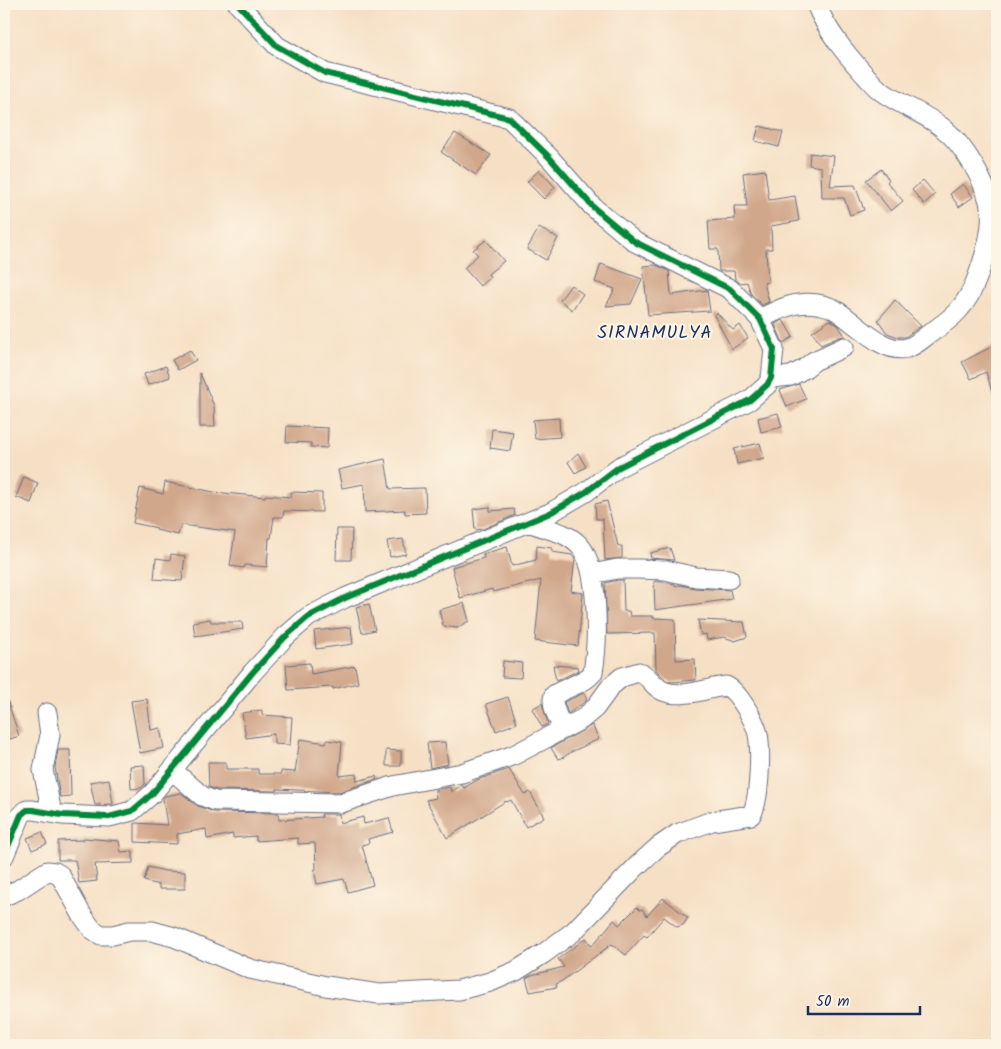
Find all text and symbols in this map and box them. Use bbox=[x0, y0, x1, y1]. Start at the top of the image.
district label: SIRNAMULYA bbox=[598, 319, 712, 348]
scale bar bbox=[808, 984, 921, 1016]
text: 50 m bbox=[816, 990, 850, 1014]

